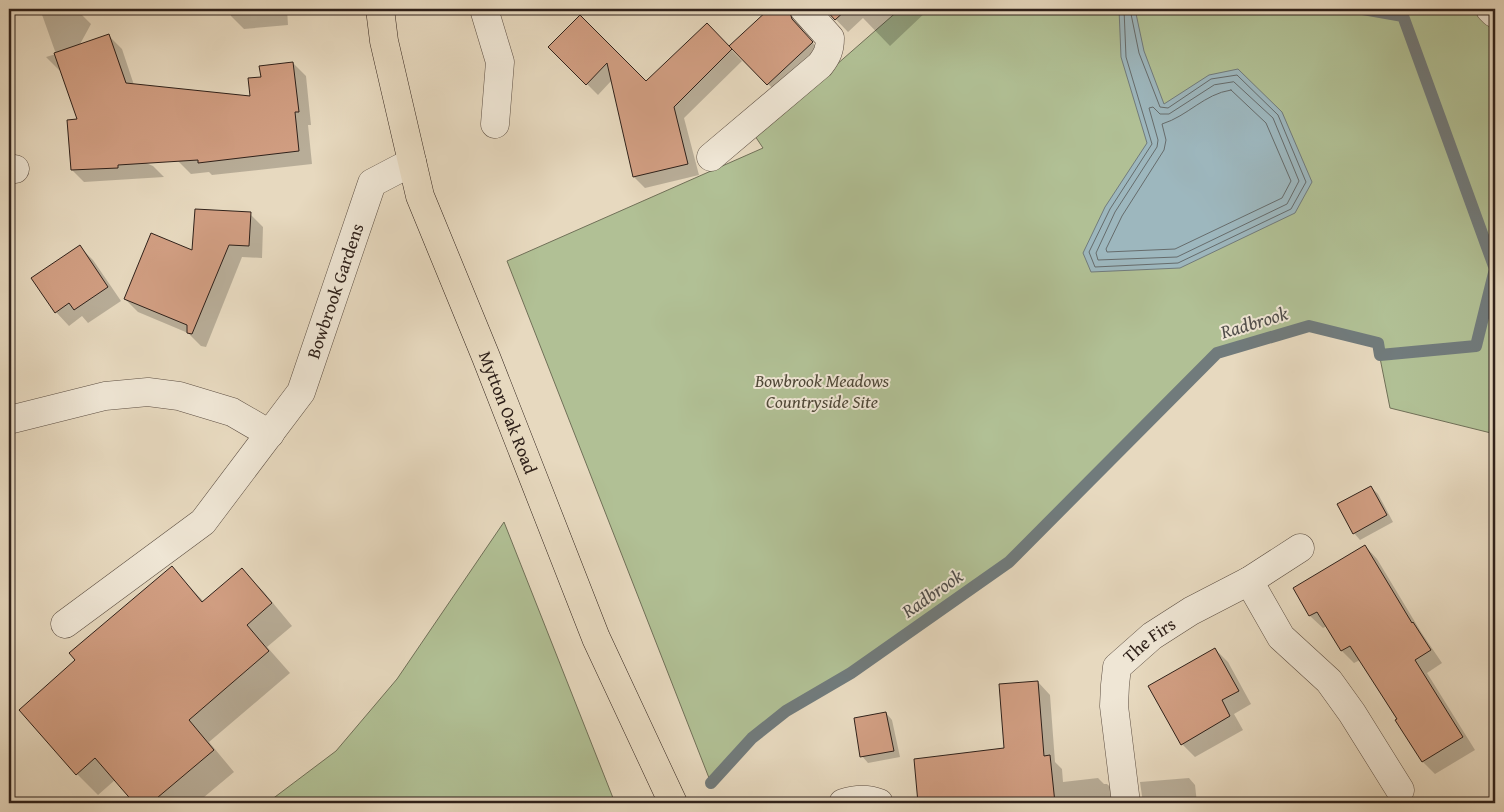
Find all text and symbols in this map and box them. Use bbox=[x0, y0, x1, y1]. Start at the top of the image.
street label: Bowbrook Gardens bbox=[299, 220, 370, 362]
water label: Radbrook bbox=[1216, 298, 1291, 346]
street label: Mytton Oak Road bbox=[472, 347, 545, 478]
park label: Bowbrook Meadows Countryside Site bbox=[754, 367, 890, 415]
water label: Radbrook bbox=[895, 562, 969, 625]
street label: The Firs bbox=[1116, 610, 1181, 669]

